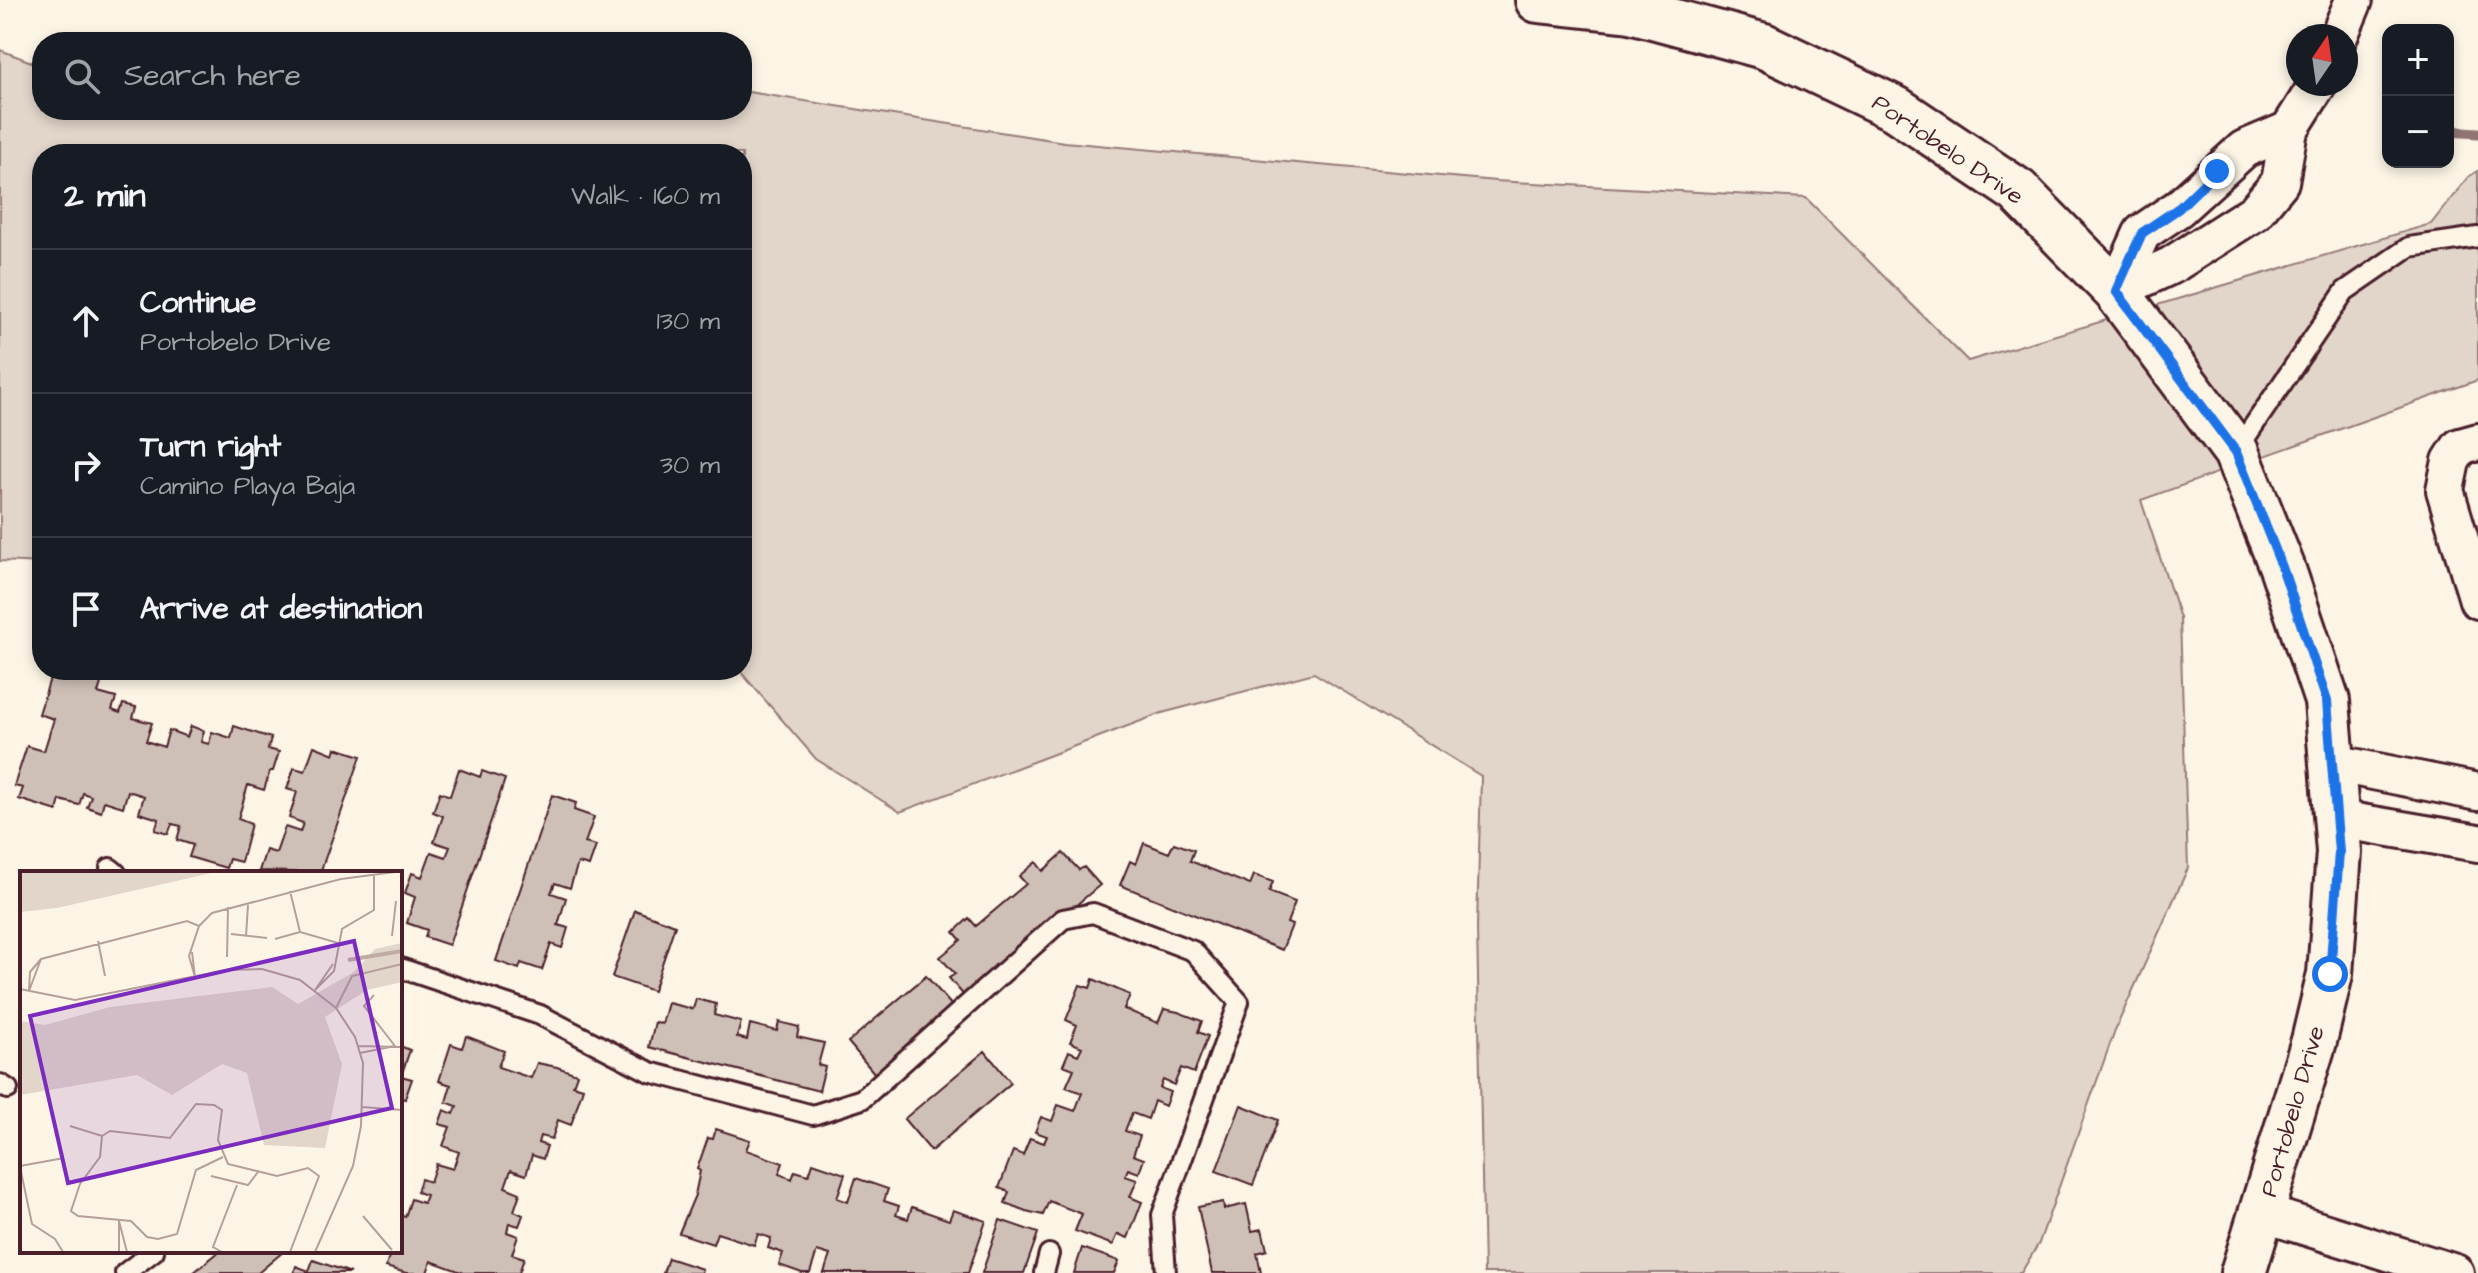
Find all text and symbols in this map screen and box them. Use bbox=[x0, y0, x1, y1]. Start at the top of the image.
north arrow bbox=[2286, 24, 2358, 96]
map controls bbox=[2382, 24, 2454, 168]
button: + bbox=[2382, 24, 2454, 96]
search box bbox=[32, 32, 752, 120]
icon: search bbox=[60, 54, 104, 98]
text: Search here bbox=[124, 55, 301, 97]
street label: Portobelo Drive bbox=[1865, 86, 2030, 213]
button: − bbox=[2382, 96, 2454, 168]
route end bbox=[2199, 153, 2235, 189]
text: 2 min bbox=[64, 172, 146, 220]
text: Walk · 160 m bbox=[571, 178, 720, 214]
text: Continue bbox=[140, 282, 256, 324]
icon: ahead bbox=[64, 299, 108, 343]
text: 130 m bbox=[656, 303, 720, 339]
text: Portobelo Drive bbox=[140, 324, 331, 360]
text: Turn right bbox=[140, 426, 281, 468]
icon: right bbox=[64, 443, 108, 487]
text: 30 m bbox=[660, 447, 720, 483]
text: Camino Playa Baja bbox=[140, 468, 355, 504]
icon: arrive bbox=[64, 587, 108, 631]
text: Arrive at destination bbox=[140, 588, 422, 630]
inset map bbox=[20, 871, 402, 1253]
route start bbox=[2312, 956, 2348, 992]
street label: Portobelo Drive bbox=[2252, 1022, 2334, 1201]

